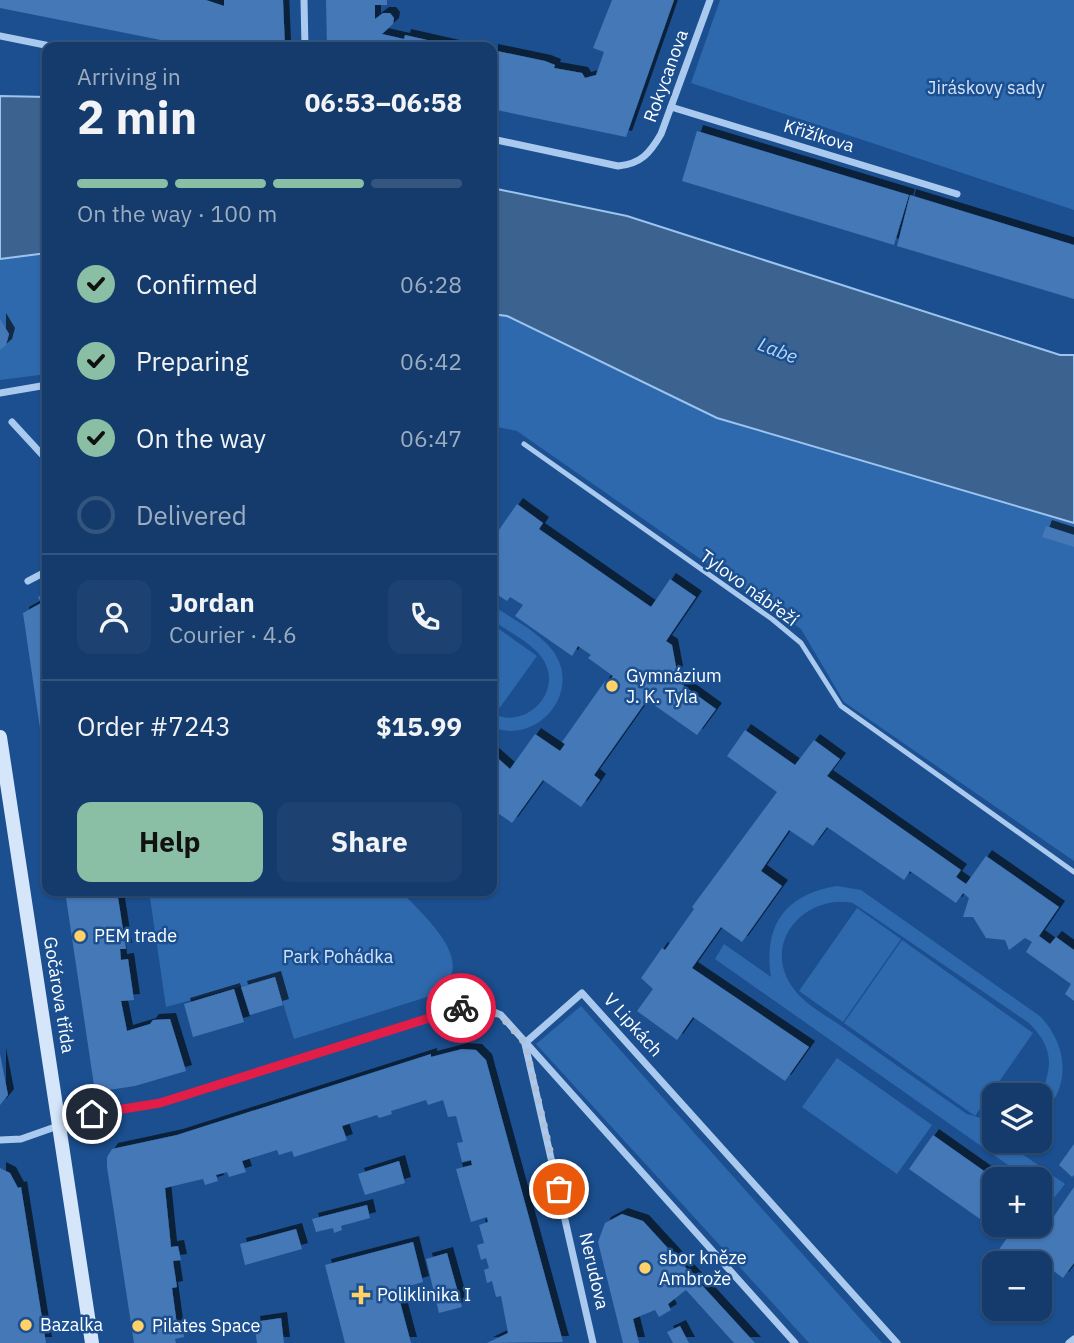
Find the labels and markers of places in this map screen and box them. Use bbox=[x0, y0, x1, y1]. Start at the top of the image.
place label: Gymnázium J. K. Tyla bbox=[626, 664, 722, 708]
marker: Gymnázium J. K. Tyla bbox=[604, 678, 620, 694]
place label: PEM trade bbox=[94, 924, 177, 947]
marker: PEM trade bbox=[72, 928, 88, 944]
pin bbox=[62, 1084, 122, 1144]
pin bbox=[529, 1159, 589, 1219]
place label: sbor kněze Ambrože bbox=[659, 1246, 747, 1290]
marker: sbor kněze Ambrože bbox=[637, 1260, 653, 1276]
place label: Poliklinika I bbox=[377, 1283, 471, 1306]
marker: Poliklinika I bbox=[351, 1285, 371, 1305]
place label: Bazalka bbox=[40, 1313, 104, 1336]
place label: Pilates Space bbox=[152, 1314, 261, 1337]
marker: Bazalka bbox=[18, 1317, 34, 1333]
marker: Pilates Space bbox=[130, 1318, 146, 1334]

